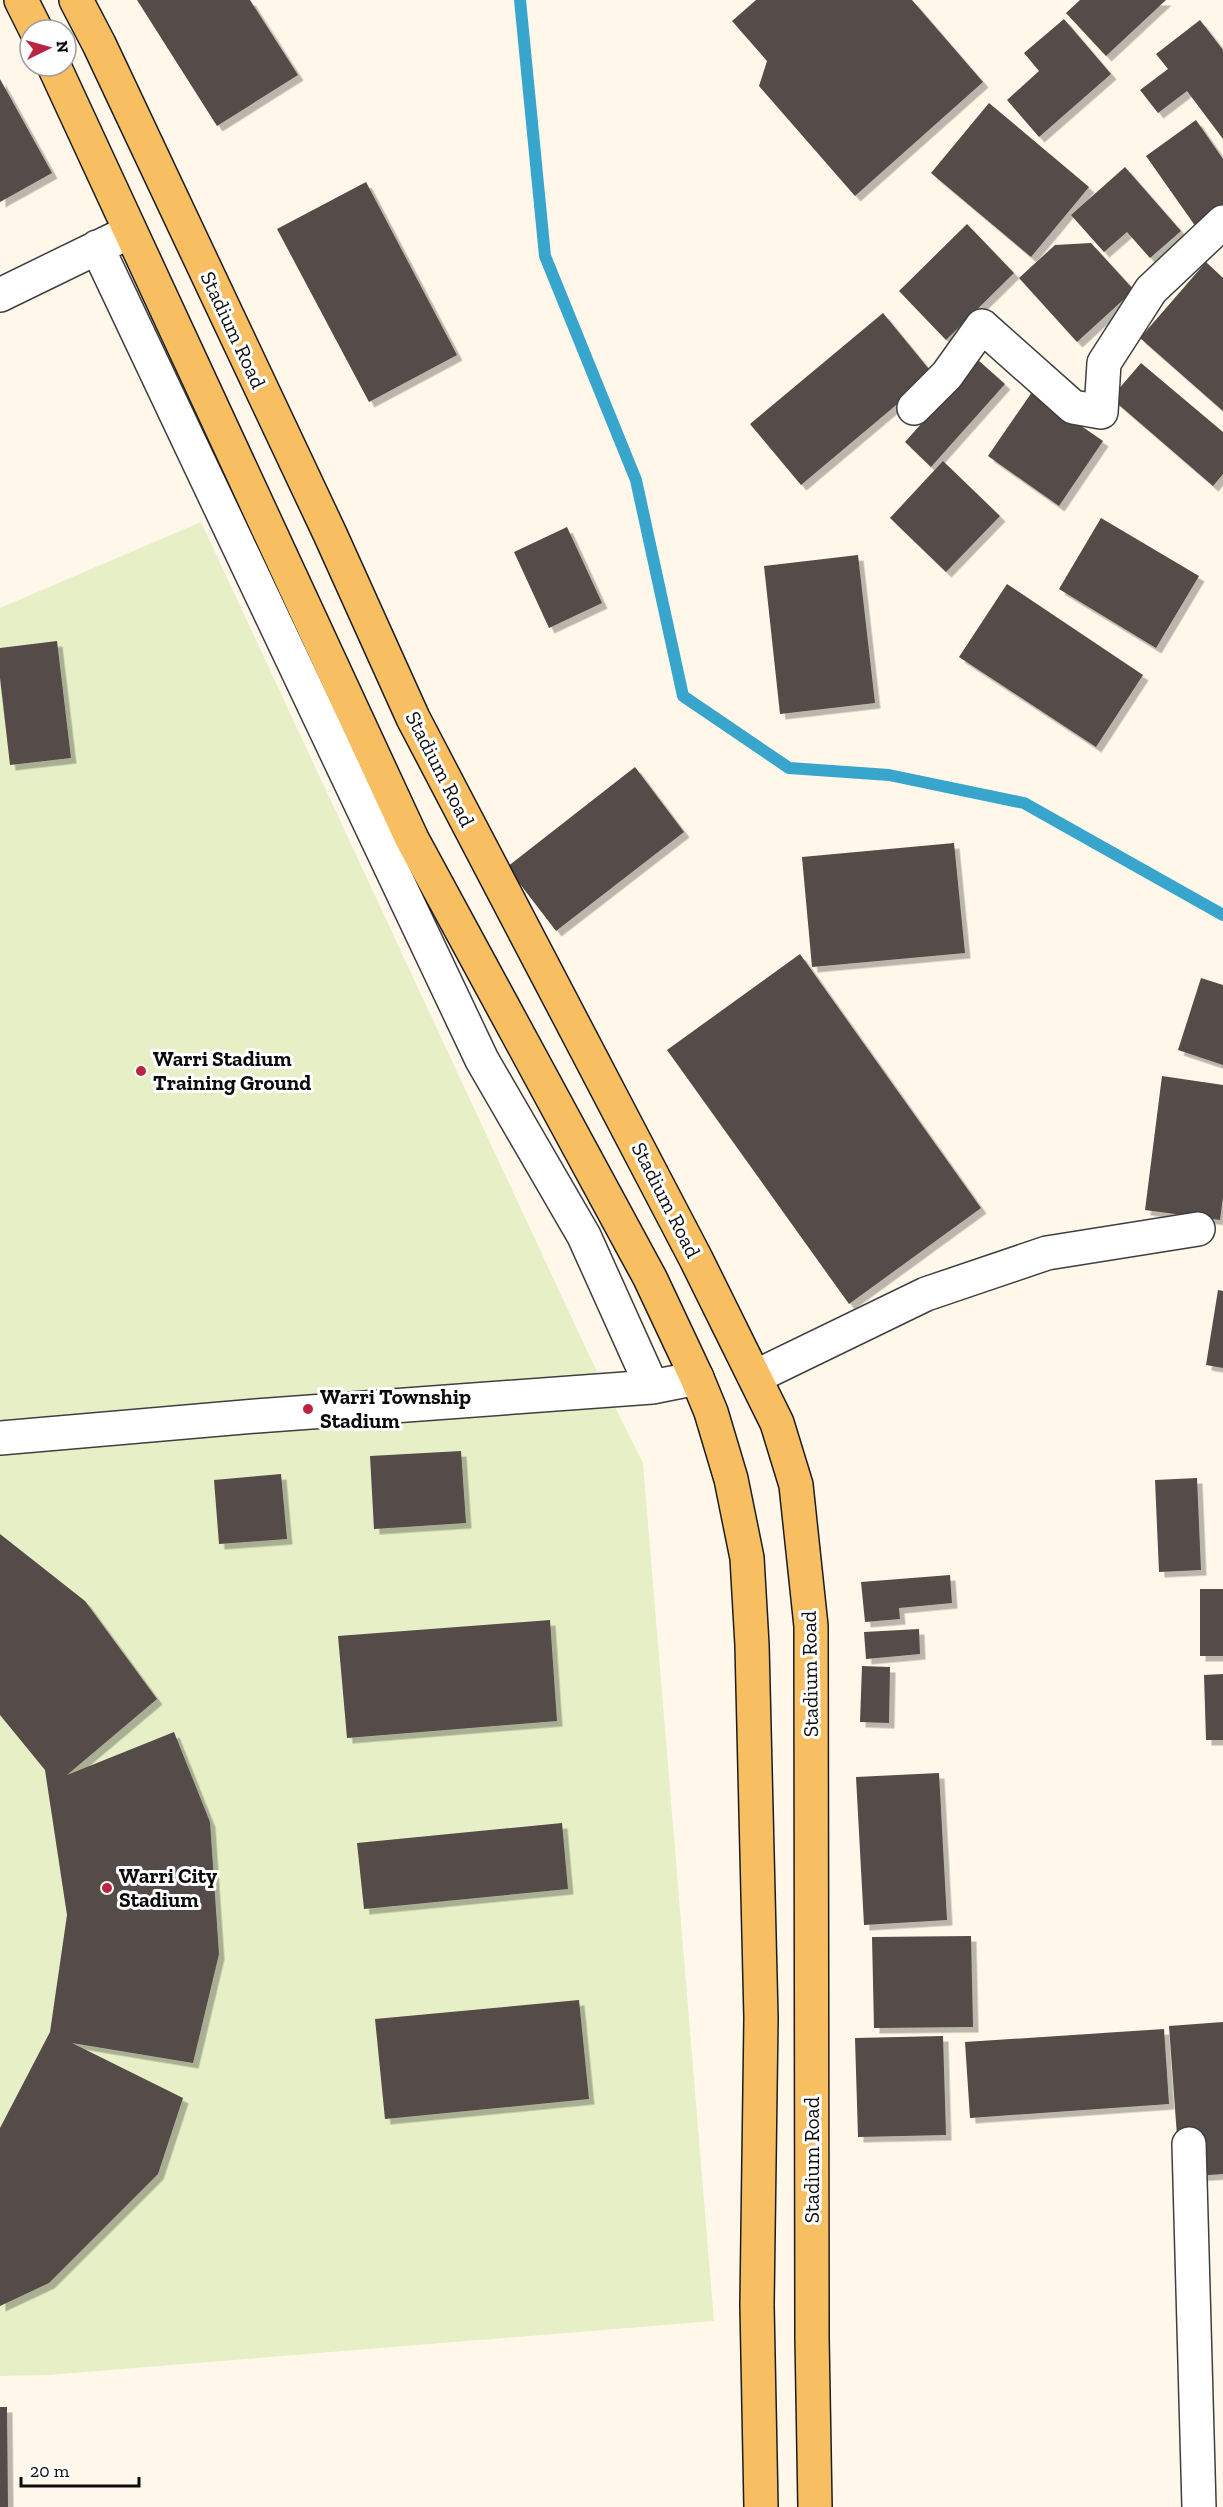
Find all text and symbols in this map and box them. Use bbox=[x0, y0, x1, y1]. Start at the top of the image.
north arrow bbox=[18, 18, 78, 78]
text: N bbox=[52, 40, 72, 54]
street label: Stadium Road bbox=[195, 267, 272, 393]
street label: Stadium Road bbox=[401, 707, 480, 831]
place label: Warri Stadium Training Ground bbox=[153, 1046, 311, 1095]
marker: Warri Stadium Training Ground bbox=[134, 1064, 148, 1078]
street label: Stadium Road bbox=[627, 1138, 706, 1262]
place label: Warri Township Stadium bbox=[320, 1384, 471, 1433]
marker: Warri Township Stadium bbox=[301, 1402, 315, 1416]
street label: Stadium Road bbox=[796, 1610, 823, 1737]
place label: Warri City Stadium bbox=[119, 1863, 217, 1912]
marker: Warri City Stadium bbox=[100, 1881, 114, 1895]
street label: Stadium Road bbox=[799, 2096, 824, 2223]
scale bar bbox=[21, 2450, 140, 2488]
text: 20 m bbox=[30, 2460, 70, 2482]

